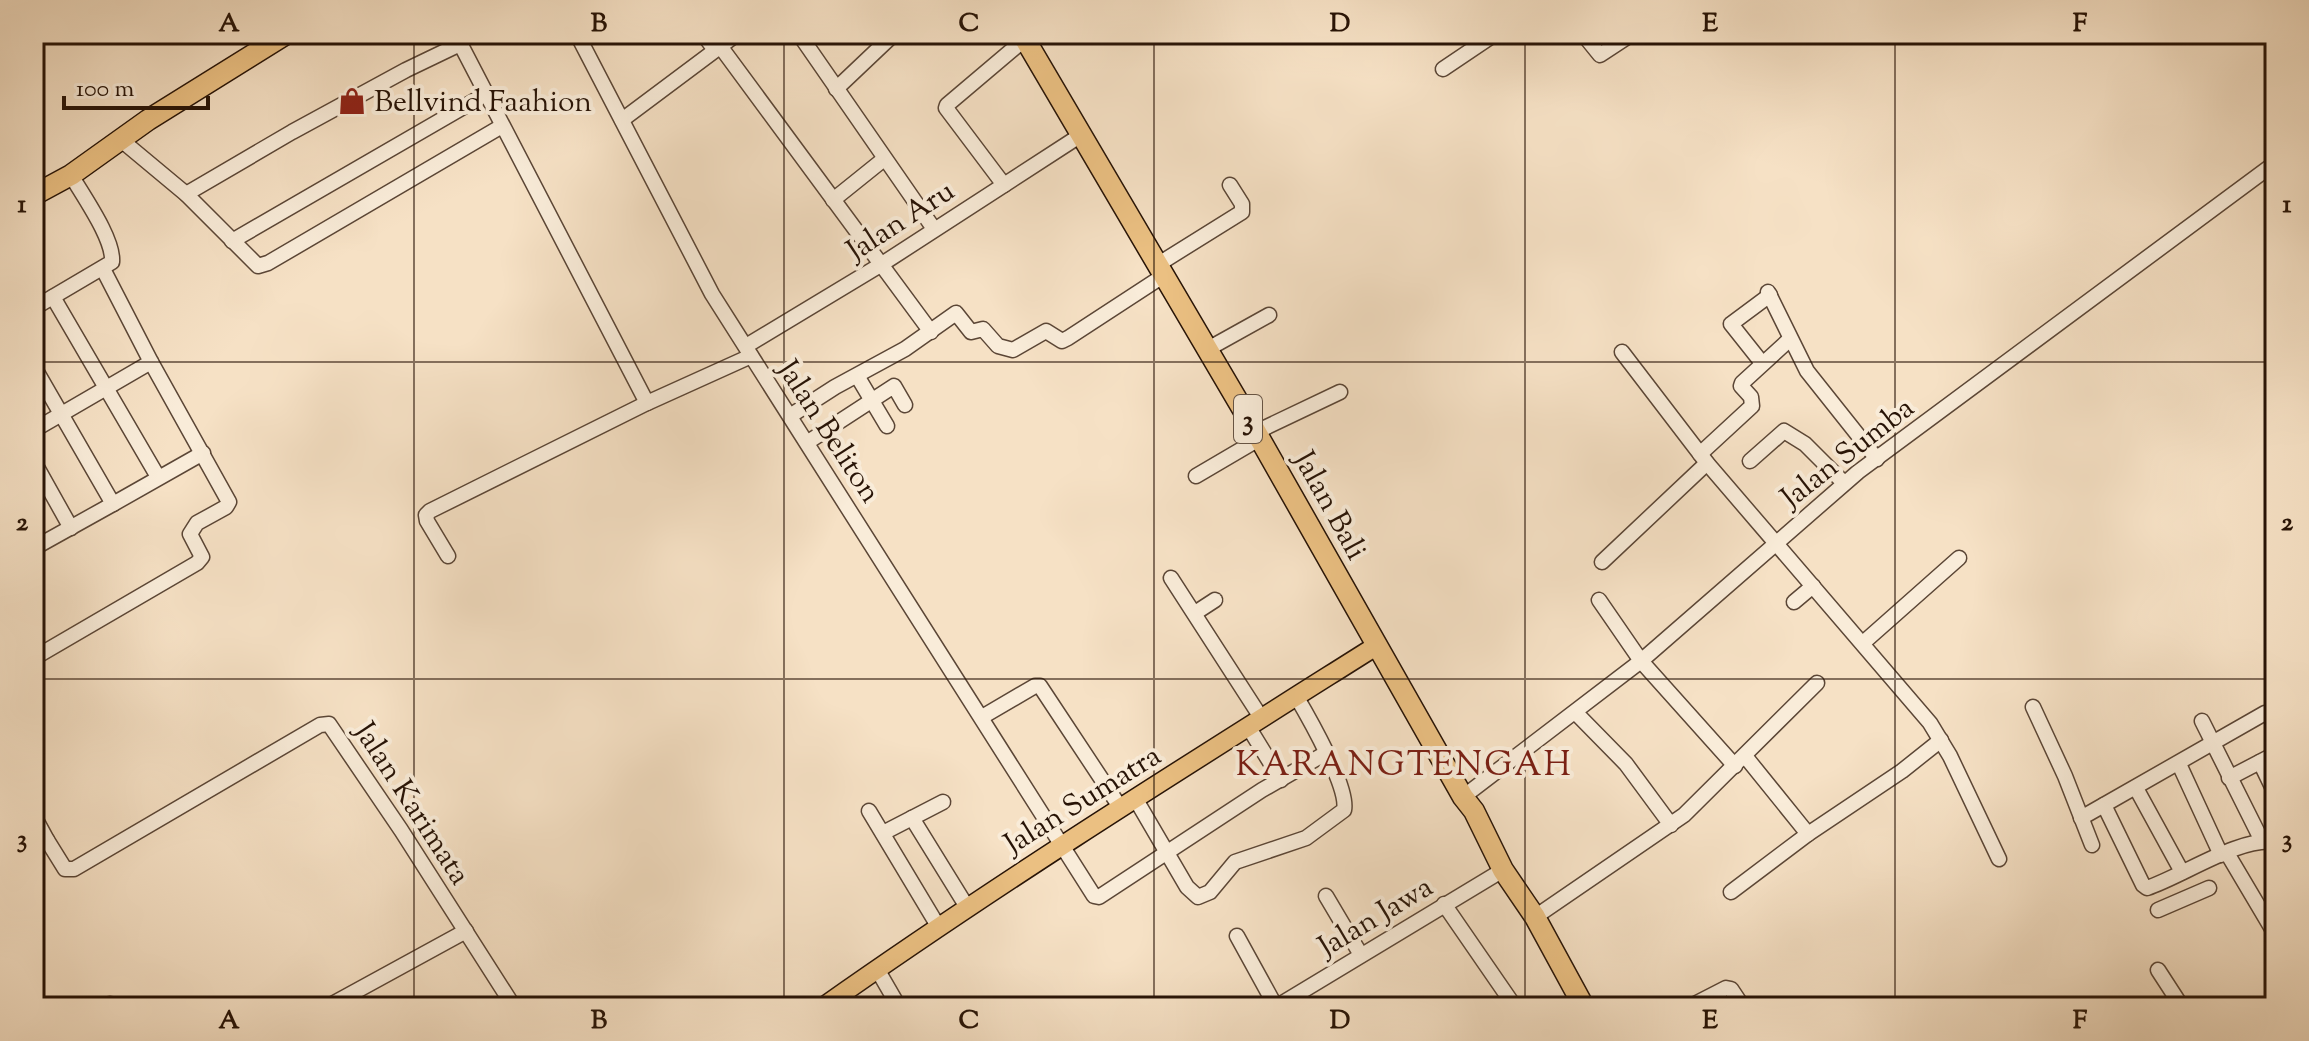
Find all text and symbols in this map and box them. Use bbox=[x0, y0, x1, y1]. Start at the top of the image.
text: A bbox=[218, 6, 240, 43]
text: B bbox=[591, 6, 608, 43]
text: C bbox=[959, 6, 979, 43]
text: D bbox=[1330, 6, 1350, 43]
text: E bbox=[1702, 6, 1718, 43]
text: F bbox=[2073, 6, 2088, 43]
scale bar bbox=[64, 60, 208, 110]
text: 100 m bbox=[76, 73, 134, 107]
place label: Bellvind Faahion bbox=[374, 82, 592, 125]
shop icon: Bellvind Faahion bbox=[337, 86, 367, 116]
street label: Jalan Aru bbox=[837, 171, 964, 274]
text: 1 bbox=[18, 187, 27, 224]
text: 1 bbox=[2283, 187, 2292, 224]
street label: Jalan Beliton bbox=[764, 351, 890, 513]
street label: Jalan Sumba bbox=[1771, 388, 1924, 521]
road number: 3 bbox=[1234, 395, 1262, 443]
street label: Jalan Bali bbox=[1280, 442, 1376, 568]
text: 2 bbox=[16, 505, 29, 542]
text: 2 bbox=[2281, 505, 2294, 542]
street label: Jalan Karimata bbox=[341, 713, 480, 894]
street label: Jalan Sumatra bbox=[995, 736, 1170, 867]
district label: KARANGTENGAH bbox=[1235, 742, 1573, 791]
text: 3 bbox=[17, 822, 27, 859]
text: 3 bbox=[2282, 822, 2292, 859]
street label: Jalan Jawa bbox=[1309, 867, 1442, 970]
text: A bbox=[218, 1003, 240, 1040]
text: B bbox=[591, 1003, 608, 1040]
text: C bbox=[959, 1003, 979, 1040]
text: D bbox=[1330, 1003, 1350, 1040]
text: E bbox=[1702, 1003, 1718, 1040]
text: F bbox=[2073, 1003, 2088, 1040]

